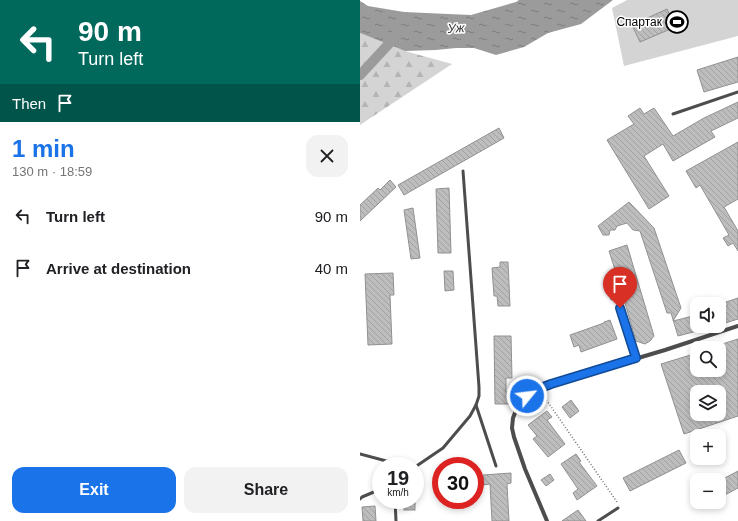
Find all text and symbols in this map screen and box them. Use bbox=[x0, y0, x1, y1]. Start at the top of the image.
sports icon: Спартак bbox=[664, 9, 690, 35]
place label: Спартак bbox=[616, 15, 663, 29]
icon: left bbox=[12, 16, 64, 68]
text: 90 m bbox=[78, 16, 142, 47]
water label: Уж bbox=[446, 20, 466, 36]
text: Turn left bbox=[78, 49, 143, 69]
icon: arrive bbox=[54, 92, 76, 114]
text: Then bbox=[12, 95, 46, 112]
text: 1 min bbox=[12, 135, 75, 162]
button: close bbox=[306, 135, 348, 177]
text: 130 m · 18:59 bbox=[12, 164, 92, 179]
icon: left bbox=[12, 205, 34, 227]
text: Turn left bbox=[46, 208, 105, 225]
text: 90 m bbox=[315, 208, 348, 225]
icon: arrive bbox=[12, 257, 34, 279]
text: Arrive at destination bbox=[46, 260, 191, 277]
text: 40 m bbox=[315, 260, 348, 277]
pin bbox=[603, 267, 637, 308]
icon: arrive bbox=[609, 273, 631, 295]
map controls bbox=[690, 297, 726, 509]
button: sound bbox=[690, 297, 726, 333]
button: search bbox=[690, 341, 726, 377]
position arrow bbox=[506, 375, 548, 417]
button: layers bbox=[690, 385, 726, 421]
button: + bbox=[690, 429, 726, 465]
speed limit sign: 30 bbox=[432, 457, 484, 509]
button: Exit bbox=[12, 467, 176, 513]
button: Share bbox=[184, 467, 348, 513]
text: 19 bbox=[387, 467, 409, 489]
button: − bbox=[690, 473, 726, 509]
text: km/h bbox=[387, 487, 409, 498]

